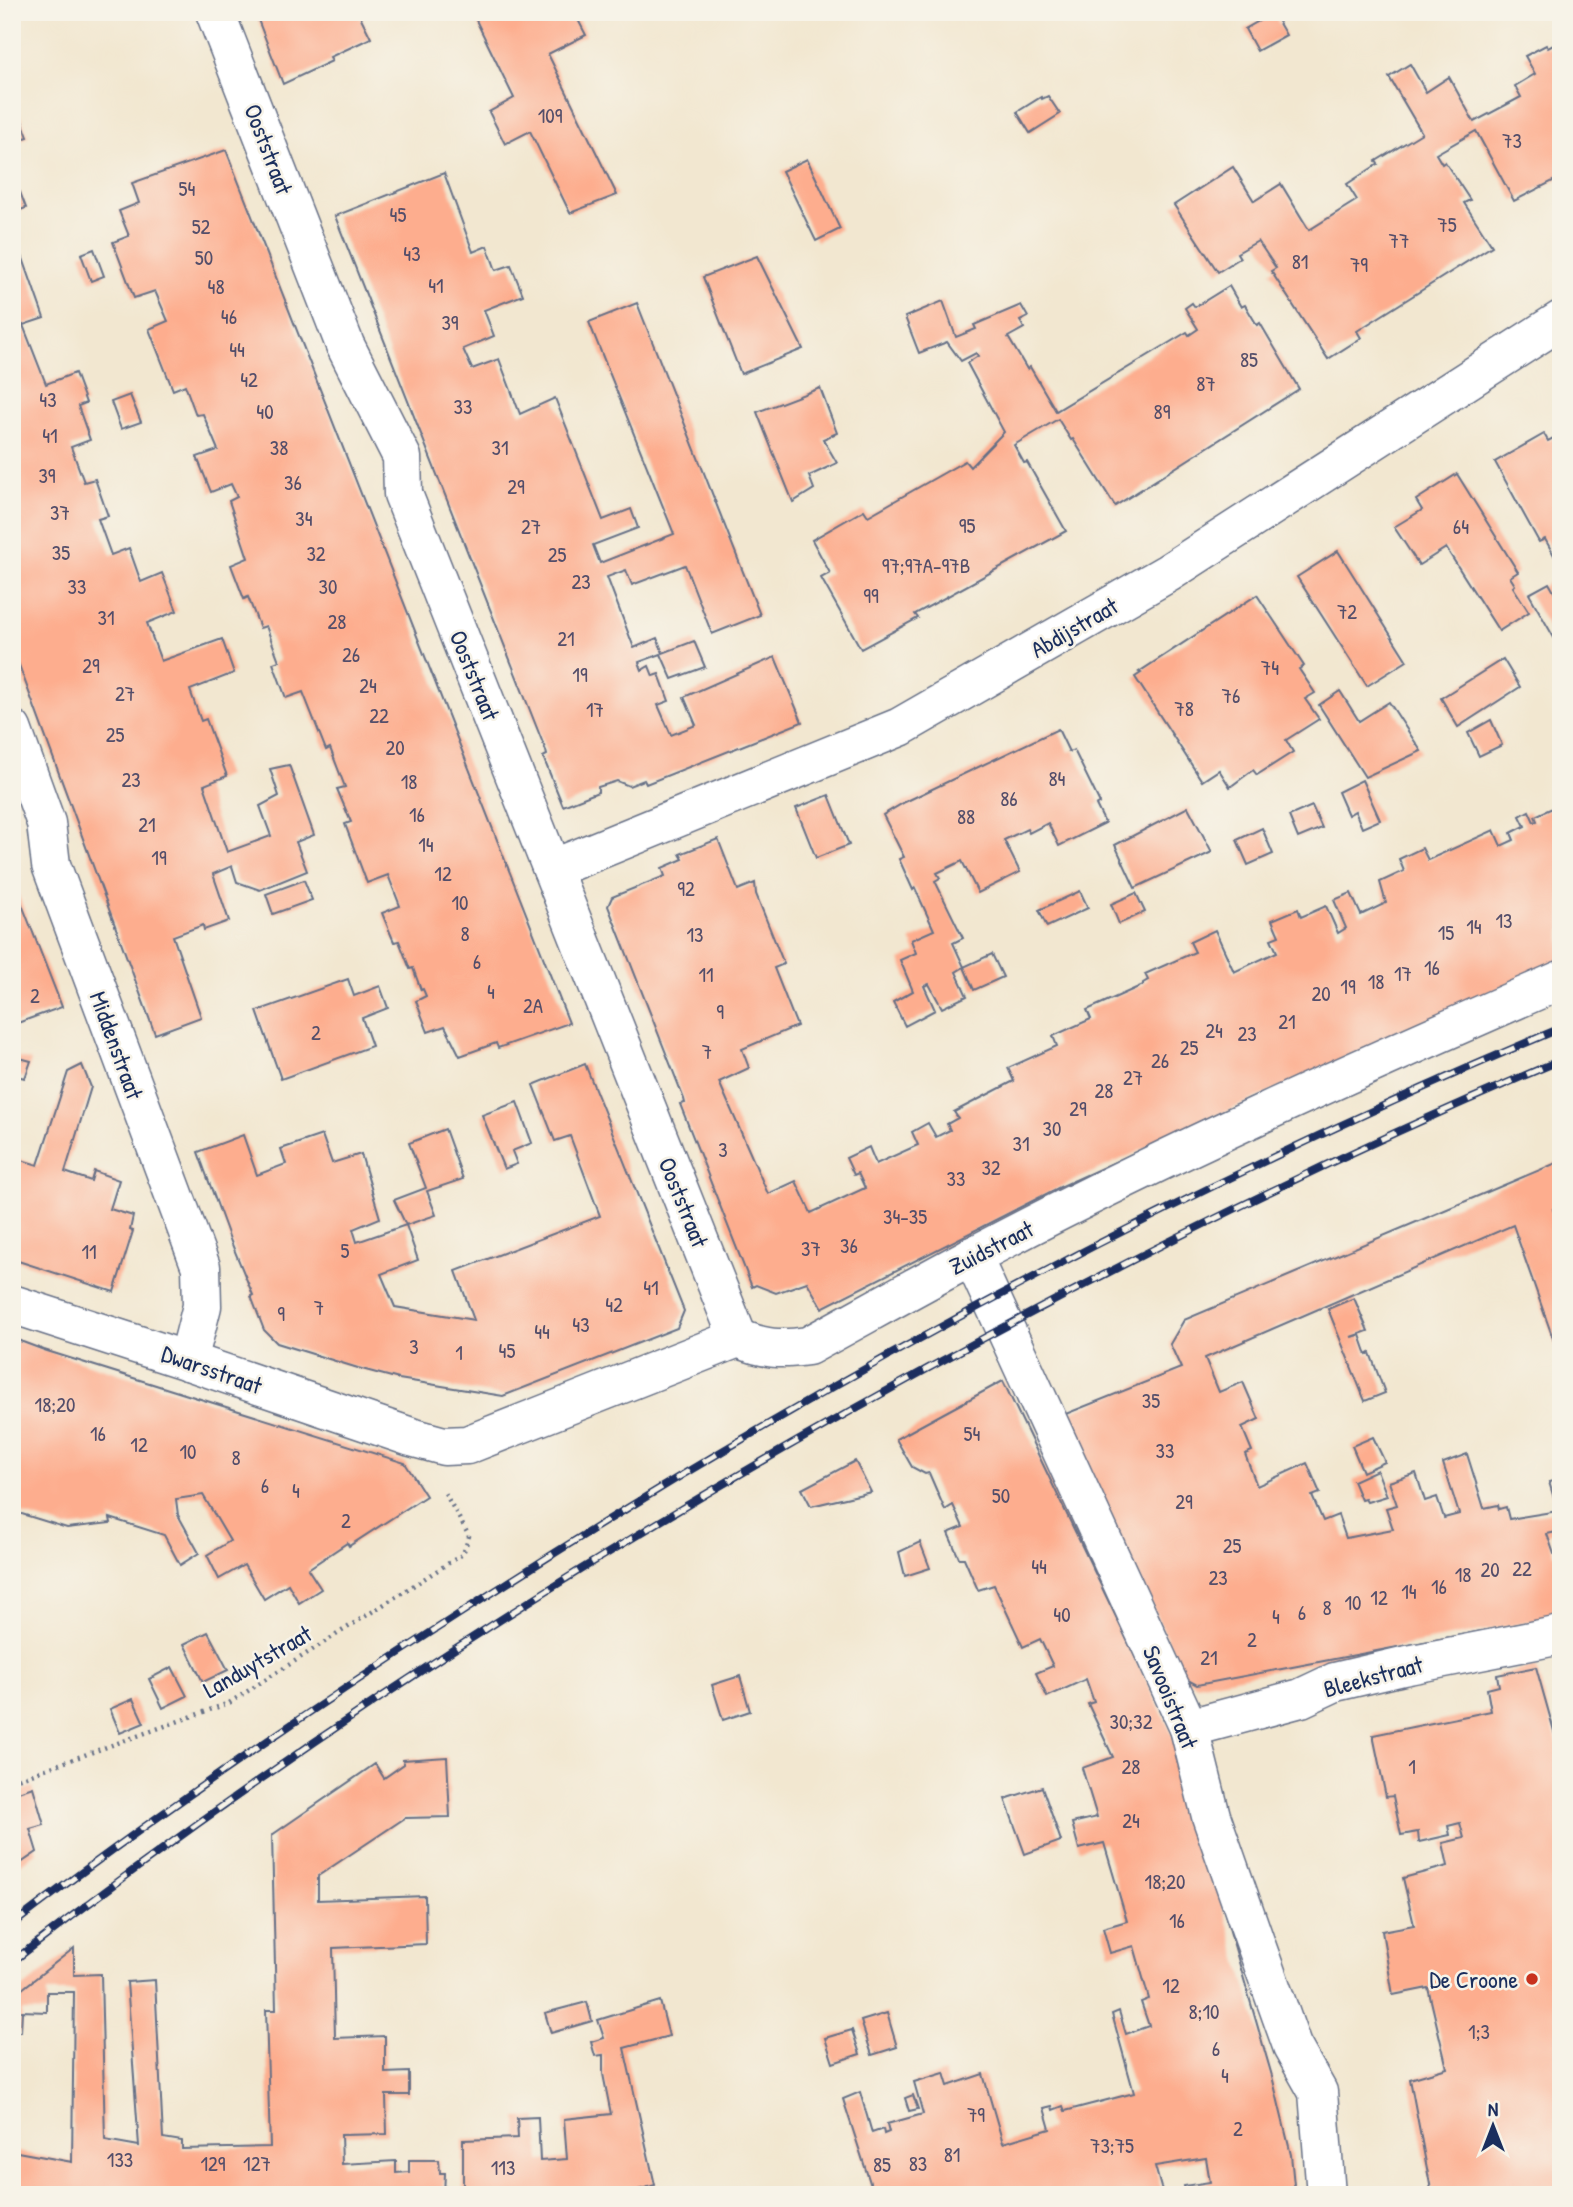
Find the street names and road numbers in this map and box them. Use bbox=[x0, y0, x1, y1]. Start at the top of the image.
street label: Ooststraat bbox=[237, 99, 301, 199]
street label: Abdijstraat bbox=[1025, 589, 1124, 665]
street label: Ooststraat bbox=[442, 625, 508, 725]
street label: Middenstraat bbox=[83, 987, 152, 1104]
street label: Ooststraat bbox=[651, 1152, 717, 1252]
street label: Zuidstraat bbox=[944, 1212, 1039, 1282]
street label: Dwarsstraat bbox=[158, 1337, 267, 1401]
street label: Landuytstraat bbox=[197, 1617, 318, 1705]
street label: Savooistraat bbox=[1136, 1641, 1206, 1754]
street label: Bleekstraat bbox=[1320, 1647, 1427, 1705]

